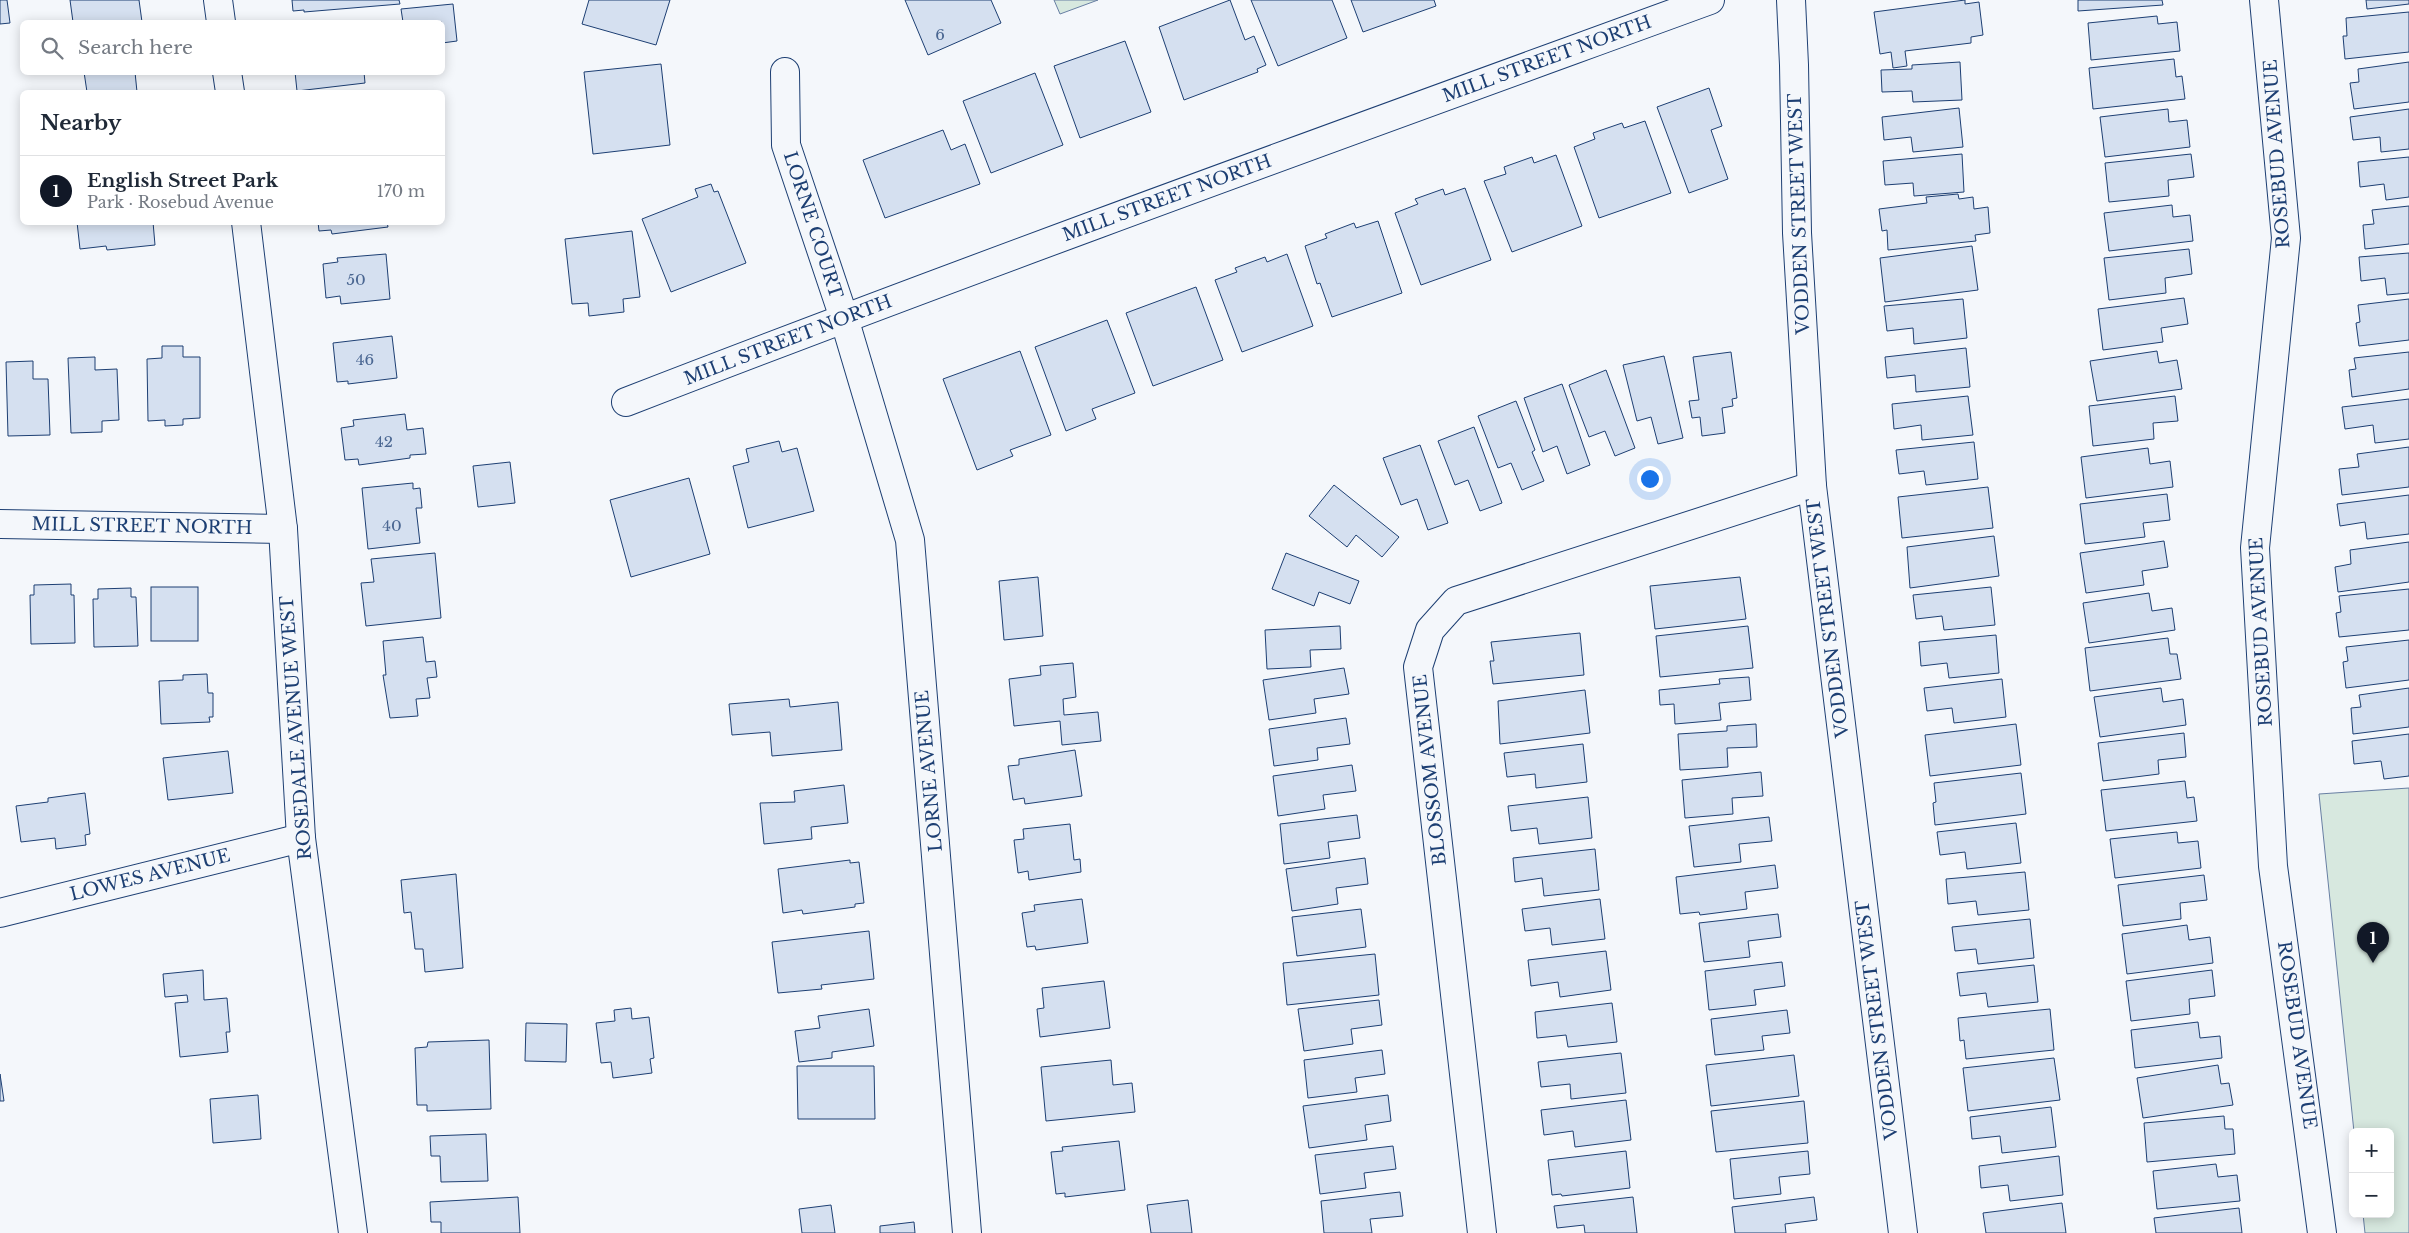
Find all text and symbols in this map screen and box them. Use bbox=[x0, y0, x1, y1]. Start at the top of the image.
street label: MILL STREET NORTH bbox=[1439, 11, 1655, 107]
search box bbox=[20, 20, 445, 75]
house number: 6 bbox=[935, 25, 945, 44]
icon: search bbox=[38, 34, 66, 62]
text: Search here bbox=[78, 36, 193, 59]
street label: ROSEBUD AVENUE bbox=[2259, 59, 2295, 249]
street label: VODDEN STREET WEST bbox=[1784, 93, 1814, 336]
text: Nearby bbox=[40, 110, 121, 136]
street label: LORNE COURT bbox=[779, 149, 847, 302]
street label: MILL STREET NORTH bbox=[1059, 150, 1275, 246]
text: English Street Park bbox=[87, 169, 278, 192]
text: 1 bbox=[53, 181, 59, 201]
text: 170 m bbox=[377, 181, 425, 201]
text: Park · Rosebud Avenue bbox=[87, 192, 274, 212]
house number: 50 bbox=[346, 270, 366, 289]
street label: MILL STREET NORTH bbox=[681, 290, 895, 390]
house number: 46 bbox=[356, 350, 374, 369]
house number: 42 bbox=[375, 432, 393, 451]
your location bbox=[1637, 466, 1663, 492]
street label: VODDEN STREET WEST bbox=[1802, 497, 1854, 740]
street label: MILL STREET NORTH bbox=[31, 513, 253, 539]
house number: 40 bbox=[382, 516, 402, 535]
street label: ROSEBUD AVENUE bbox=[2245, 537, 2277, 727]
street label: ROSEDALE AVENUE WEST bbox=[276, 595, 316, 861]
street label: BLOSSOM AVENUE bbox=[1409, 673, 1451, 867]
street label: LORNE AVENUE bbox=[911, 689, 947, 853]
street label: LOWES AVENUE bbox=[68, 844, 232, 906]
street label: VODDEN STREET WEST bbox=[1851, 899, 1903, 1142]
pin: 1 bbox=[2357, 922, 2389, 963]
street label: ROSEBUD AVENUE bbox=[2273, 940, 2321, 1130]
map controls bbox=[2349, 1128, 2394, 1218]
button: + bbox=[2349, 1128, 2394, 1173]
button: − bbox=[2349, 1173, 2394, 1218]

